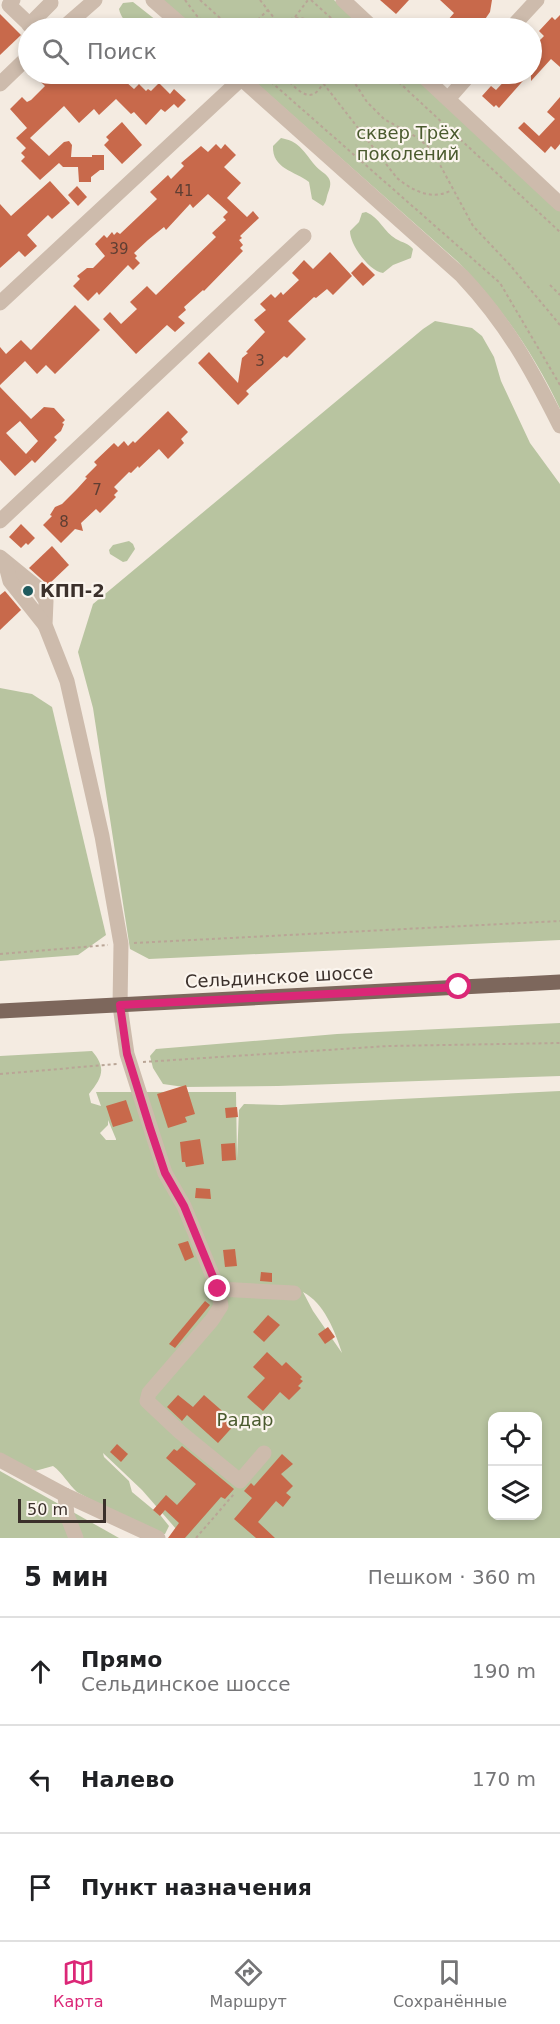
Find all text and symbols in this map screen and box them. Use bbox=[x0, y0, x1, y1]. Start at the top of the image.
search box bbox=[18, 18, 542, 84]
icon: search bbox=[39, 35, 72, 68]
text: Поиск bbox=[87, 39, 157, 64]
park label: сквер Трёх поколений bbox=[356, 122, 460, 164]
house number: 41 bbox=[174, 182, 194, 200]
house number: 39 bbox=[109, 240, 129, 258]
house number: 3 bbox=[255, 352, 265, 370]
house number: 7 bbox=[92, 481, 102, 499]
house number: 8 bbox=[59, 513, 69, 531]
place label: КПП-2 bbox=[40, 580, 105, 601]
marker: КПП-2 bbox=[21, 584, 35, 598]
street label: Сельдинское шоссе bbox=[184, 961, 374, 992]
route start bbox=[445, 973, 471, 999]
route end bbox=[204, 1275, 230, 1301]
park label: Радар bbox=[217, 1409, 273, 1430]
map controls bbox=[488, 1412, 542, 1520]
button: locate bbox=[488, 1412, 542, 1466]
button: layers bbox=[488, 1466, 542, 1520]
scale bar bbox=[18, 1496, 106, 1524]
text: 50 m bbox=[27, 1500, 68, 1519]
text: 5 мин bbox=[24, 1562, 109, 1592]
text: Пешком · 360 m bbox=[368, 1565, 536, 1589]
text: Прямо bbox=[81, 1647, 162, 1672]
icon: ahead bbox=[24, 1655, 57, 1688]
text: 190 m bbox=[472, 1659, 536, 1683]
text: Сельдинское шоссе bbox=[81, 1672, 291, 1696]
icon: left bbox=[24, 1763, 57, 1796]
text: Налево bbox=[81, 1767, 174, 1792]
text: 170 m bbox=[472, 1767, 536, 1791]
icon: arrive bbox=[24, 1871, 57, 1904]
text: Пункт назначения bbox=[81, 1875, 312, 1900]
tab: Карта bbox=[53, 1956, 103, 2011]
tab: Маршрут bbox=[210, 1956, 287, 2011]
tab: Сохранённые bbox=[393, 1956, 507, 2011]

